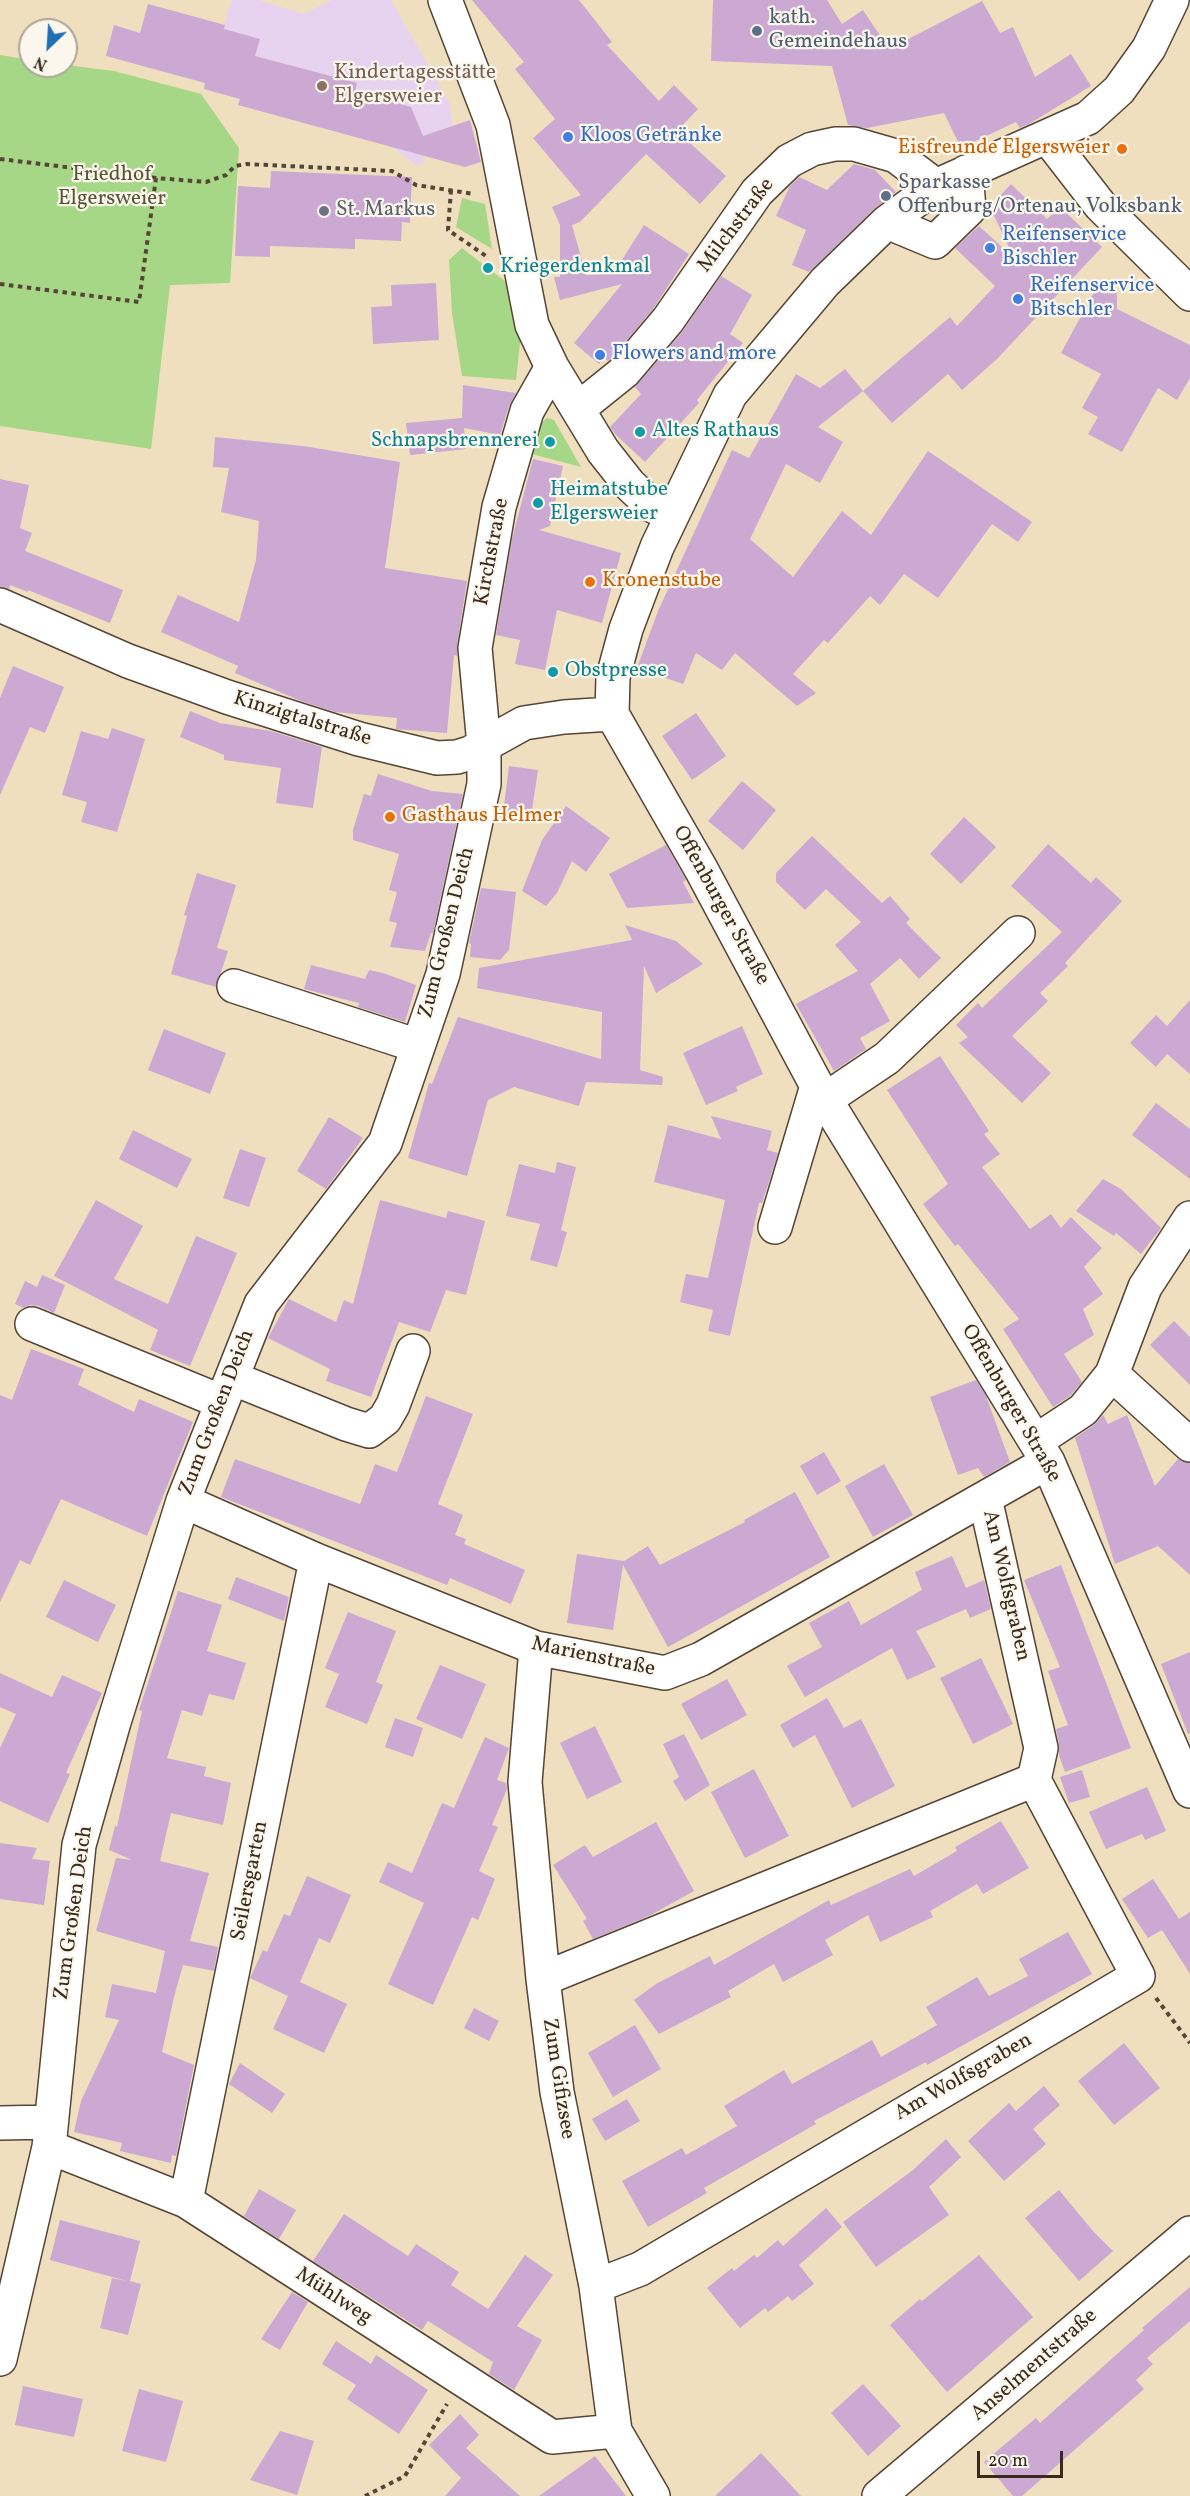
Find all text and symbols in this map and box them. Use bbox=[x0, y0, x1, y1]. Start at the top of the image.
place label: kath. Gemeindehaus bbox=[769, 6, 907, 56]
north arrow bbox=[18, 18, 78, 78]
marker: kath. Gemeindehaus bbox=[750, 24, 764, 38]
text: N bbox=[31, 50, 51, 75]
place label: Kindertagesstätte Elgersweier bbox=[334, 61, 496, 111]
marker: Kindertagesstätte Elgersweier bbox=[315, 79, 329, 93]
place label: Kloos Getränke bbox=[580, 124, 722, 150]
marker: Kloos Getränke bbox=[561, 130, 575, 144]
place label: Eisfreunde Elgersweier bbox=[898, 136, 1110, 162]
marker: Eisfreunde Elgersweier bbox=[1115, 142, 1129, 156]
park label: Friedhof Elgersweier bbox=[58, 163, 166, 213]
place label: Sparkasse Offenburg/Ortenau, Volksbank bbox=[898, 171, 1182, 221]
street label: Milchstraße bbox=[693, 174, 781, 278]
marker: Sparkasse Offenburg/Ortenau, Volksbank bbox=[879, 189, 893, 203]
place label: St. Markus bbox=[336, 198, 435, 224]
marker: St. Markus bbox=[317, 204, 331, 218]
place label: Reifenservice Bischler bbox=[1002, 223, 1126, 273]
marker: Reifenservice Bischler bbox=[983, 241, 997, 255]
place label: Kriegerdenkmal bbox=[500, 255, 650, 281]
marker: Kriegerdenkmal bbox=[481, 261, 495, 275]
place label: Reifenservice Bitschler bbox=[1030, 274, 1154, 324]
marker: Reifenservice Bitschler bbox=[1011, 292, 1025, 306]
place label: Flowers and more bbox=[612, 342, 777, 368]
marker: Flowers and more bbox=[593, 348, 607, 362]
place label: Altes Rathaus bbox=[652, 419, 779, 445]
marker: Altes Rathaus bbox=[633, 425, 647, 439]
place label: Schnapsbrennerei bbox=[371, 429, 538, 455]
marker: Schnapsbrennerei bbox=[543, 435, 557, 449]
place label: Heimatstube Elgersweier bbox=[550, 478, 668, 528]
street label: Kirchstraße bbox=[470, 496, 516, 608]
marker: Heimatstube Elgersweier bbox=[531, 496, 545, 510]
place label: Kronenstube bbox=[602, 569, 721, 595]
marker: Kronenstube bbox=[583, 575, 597, 589]
place label: Obstpresse bbox=[565, 659, 667, 685]
marker: Obstpresse bbox=[546, 665, 560, 679]
street label: Kinzigtalstraße bbox=[230, 687, 374, 753]
place label: Gasthaus Helmer bbox=[402, 804, 562, 830]
marker: Gasthaus Helmer bbox=[383, 810, 397, 824]
street label: Offenburger Straße bbox=[666, 822, 774, 990]
street label: Zum Großen Deich bbox=[415, 845, 481, 1021]
street label: Offenburger Straße bbox=[954, 1320, 1066, 1488]
street label: Zum Großen Deich bbox=[175, 1327, 261, 1499]
street label: Am Wolfsgraben bbox=[975, 1508, 1035, 1664]
street label: Marienstraße bbox=[529, 1633, 657, 1683]
street label: Seilersgarten bbox=[227, 1819, 275, 1943]
street label: Zum Großen Deich bbox=[50, 1824, 100, 2002]
street label: Zum Gifizsee bbox=[535, 2017, 579, 2141]
street label: Am Wolfsgraben bbox=[891, 2029, 1037, 2127]
street label: Mühlweg bbox=[290, 2263, 376, 2331]
street label: Anselmentstraße bbox=[967, 2304, 1103, 2428]
scale bar bbox=[980, 2439, 1066, 2477]
text: 20 m bbox=[988, 2449, 1028, 2474]

